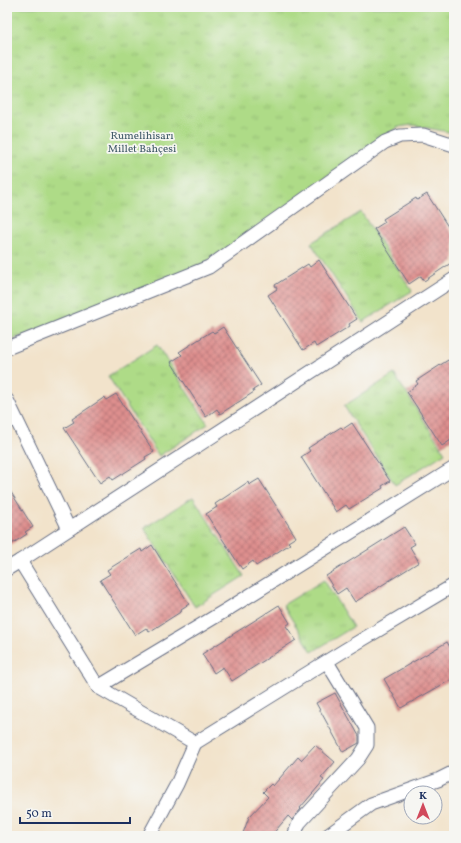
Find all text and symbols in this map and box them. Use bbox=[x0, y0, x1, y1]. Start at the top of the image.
park label: Rumelihisarı Millet Bahçesi bbox=[108, 129, 176, 157]
north arrow bbox=[403, 785, 443, 825]
text: K bbox=[419, 789, 427, 804]
scale bar bbox=[20, 799, 130, 825]
text: 50 m bbox=[26, 806, 52, 822]

